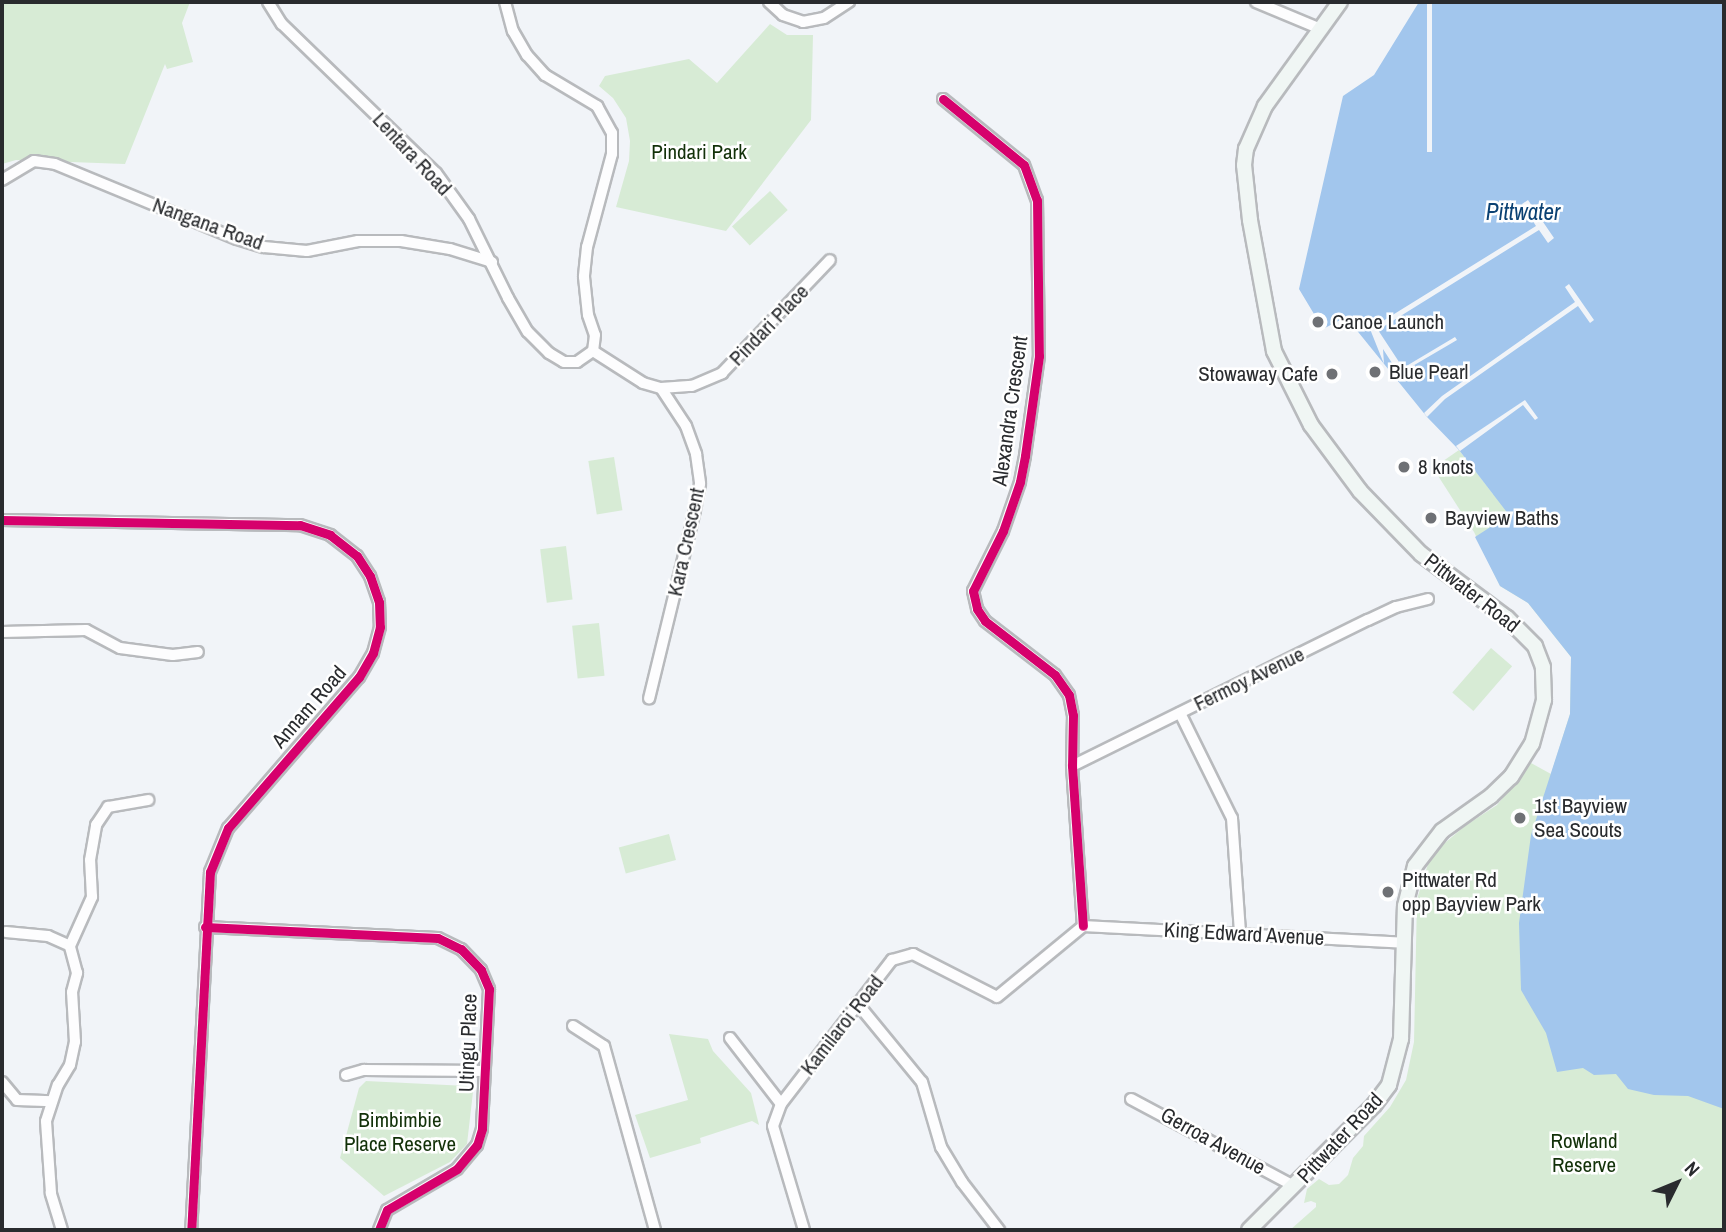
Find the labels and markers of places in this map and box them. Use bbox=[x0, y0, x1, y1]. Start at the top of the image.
place label: Canoe Launch bbox=[1332, 309, 1444, 335]
marker: Canoe Launch bbox=[1310, 314, 1326, 330]
place label: Blue Pearl bbox=[1389, 359, 1468, 385]
place label: Stowaway Cafe bbox=[1198, 361, 1318, 387]
marker: Blue Pearl bbox=[1367, 364, 1383, 380]
marker: Stowaway Cafe bbox=[1324, 366, 1340, 382]
place label: 8 knots bbox=[1418, 454, 1474, 480]
marker: 8 knots bbox=[1396, 459, 1412, 475]
place label: Bayview Baths bbox=[1445, 505, 1559, 531]
marker: Bayview Baths bbox=[1423, 510, 1439, 526]
place label: 1st Bayview Sea Scouts bbox=[1534, 793, 1627, 843]
marker: 1st Bayview Sea Scouts bbox=[1512, 810, 1528, 826]
place label: Pittwater Rd opp Bayview Park bbox=[1402, 867, 1541, 917]
marker: Pittwater Rd opp Bayview Park bbox=[1380, 884, 1396, 900]

